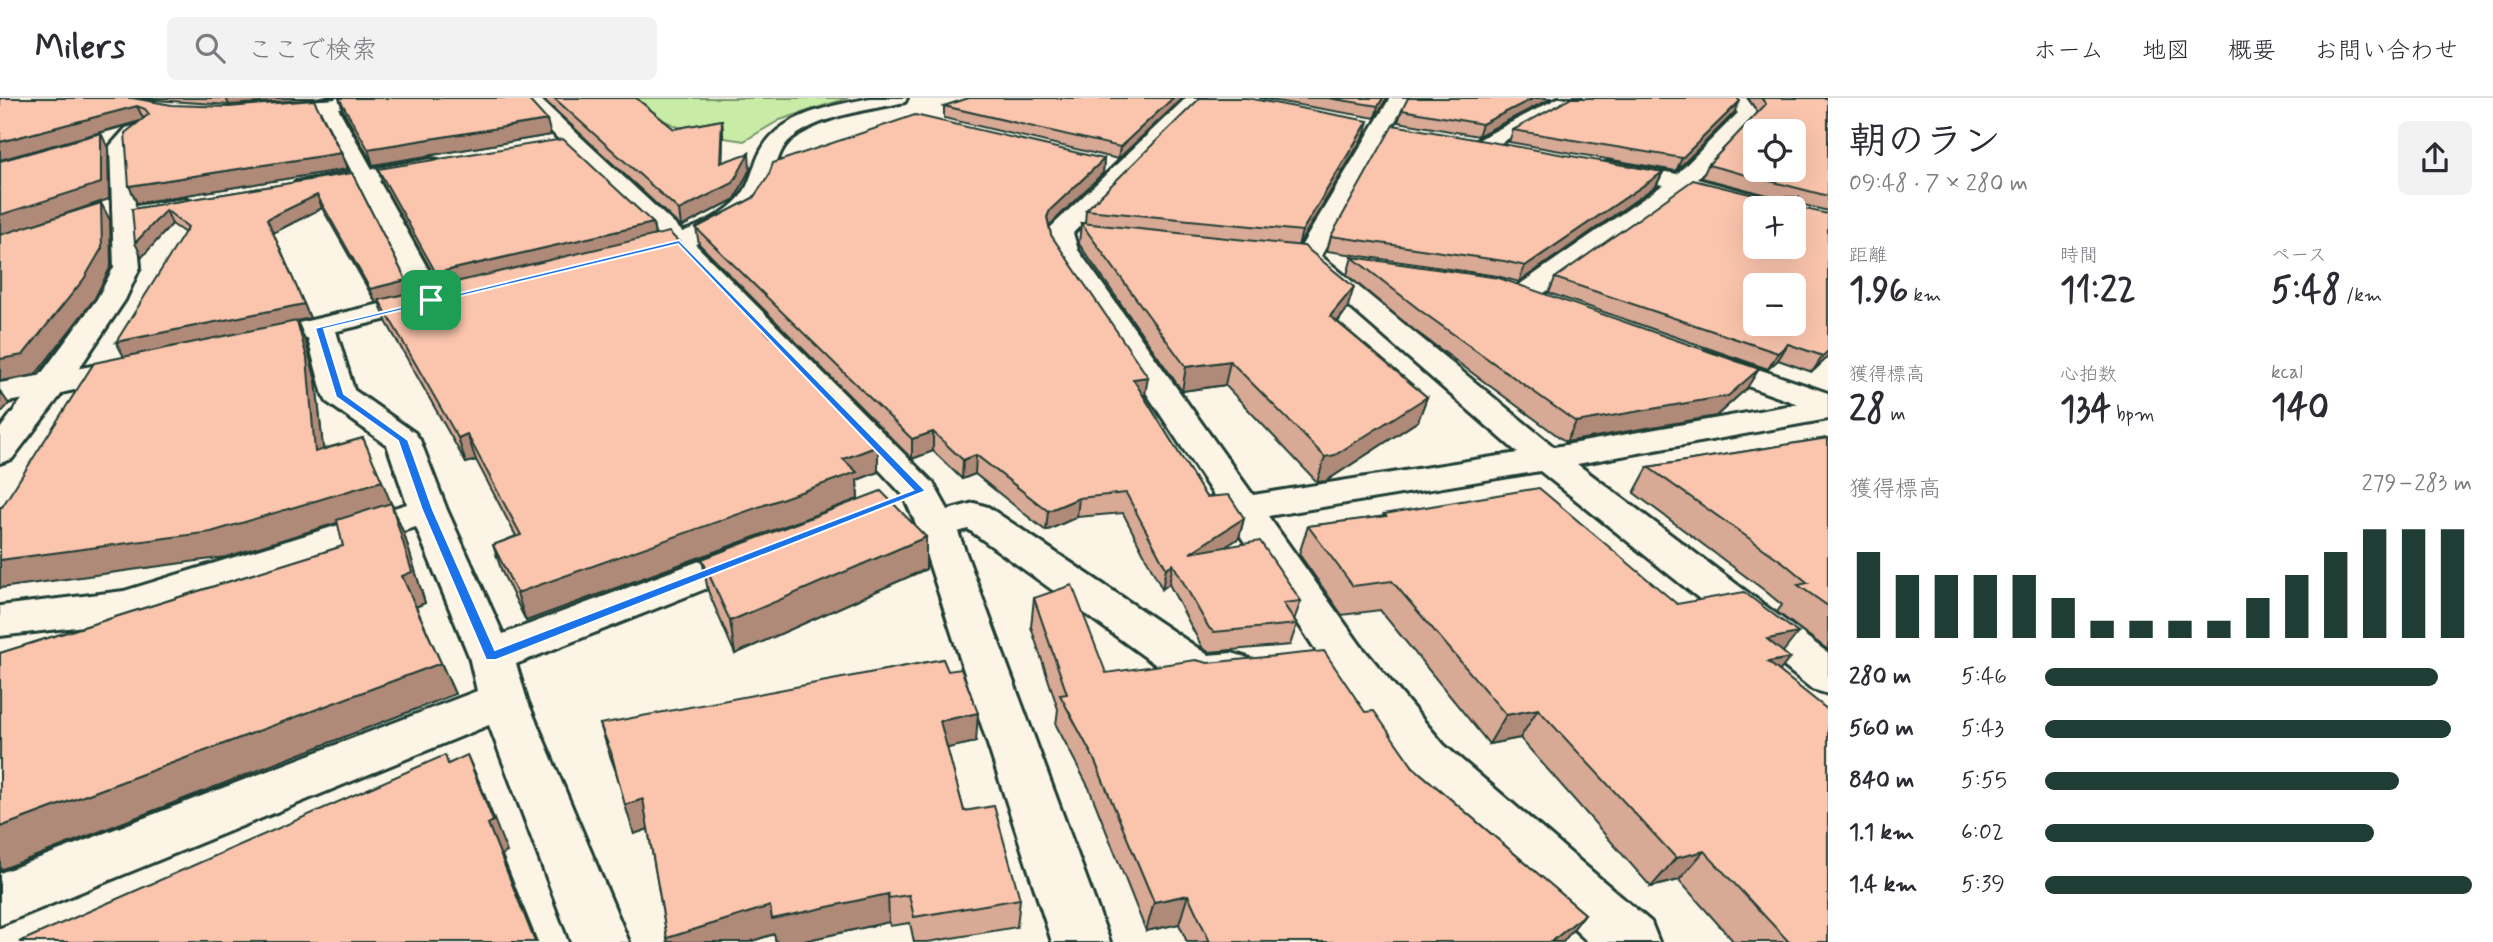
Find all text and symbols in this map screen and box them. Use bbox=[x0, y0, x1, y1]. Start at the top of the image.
search box bbox=[167, 17, 657, 80]
text: Milers bbox=[35, 26, 125, 70]
icon: search bbox=[191, 29, 229, 67]
text: ここで検索 bbox=[247, 34, 377, 68]
text: ホーム bbox=[2033, 36, 2104, 67]
text: 地図 bbox=[2142, 36, 2190, 67]
text: 概要 bbox=[2228, 36, 2276, 67]
text: お問い合わせ bbox=[2314, 36, 2458, 67]
text: 朝のラン bbox=[1849, 118, 2001, 167]
map controls bbox=[1743, 119, 1806, 336]
button: locate bbox=[1743, 119, 1806, 182]
button: share bbox=[2398, 121, 2472, 195]
text: 09:48 · 7 × 280 m bbox=[1849, 169, 2028, 199]
button: + bbox=[1743, 196, 1806, 259]
text: 距離 bbox=[1849, 243, 1887, 268]
text: 時間 bbox=[2060, 243, 2098, 268]
text: ペース bbox=[2271, 243, 2327, 268]
text: 1.96 bbox=[1849, 268, 1908, 314]
text: 11:22 bbox=[2060, 268, 2136, 314]
text: 5:48 bbox=[2271, 268, 2341, 314]
pin bbox=[401, 270, 461, 330]
button: − bbox=[1743, 273, 1806, 336]
icon: arrive bbox=[412, 281, 450, 319]
text: km bbox=[1908, 283, 1941, 308]
text: /km bbox=[2341, 283, 2382, 308]
text: kcal bbox=[2271, 360, 2303, 385]
text: 獲得標高 bbox=[1849, 362, 1925, 387]
text: 心拍数 bbox=[2060, 362, 2117, 387]
text: 140 bbox=[2271, 385, 2329, 431]
text: 28 bbox=[1849, 387, 1885, 433]
text: 134 bbox=[2060, 387, 2111, 433]
text: m bbox=[1885, 402, 1906, 427]
text: bpm bbox=[2111, 402, 2154, 427]
text: 279–283 m bbox=[2362, 469, 2472, 499]
text: 獲得標高 bbox=[1849, 475, 1941, 505]
text: 280 m bbox=[1849, 662, 1911, 692]
text: 5:46 bbox=[1961, 662, 2007, 692]
text: 560 m bbox=[1849, 714, 1914, 744]
text: 5:43 bbox=[1961, 714, 2004, 744]
text: 840 m bbox=[1849, 766, 1914, 796]
text: 5:55 bbox=[1961, 766, 2007, 796]
text: 1.1 km bbox=[1849, 818, 1914, 848]
text: 6:02 bbox=[1961, 818, 2004, 848]
text: 1.4 km bbox=[1849, 870, 1917, 900]
text: 5:39 bbox=[1961, 870, 2005, 900]

